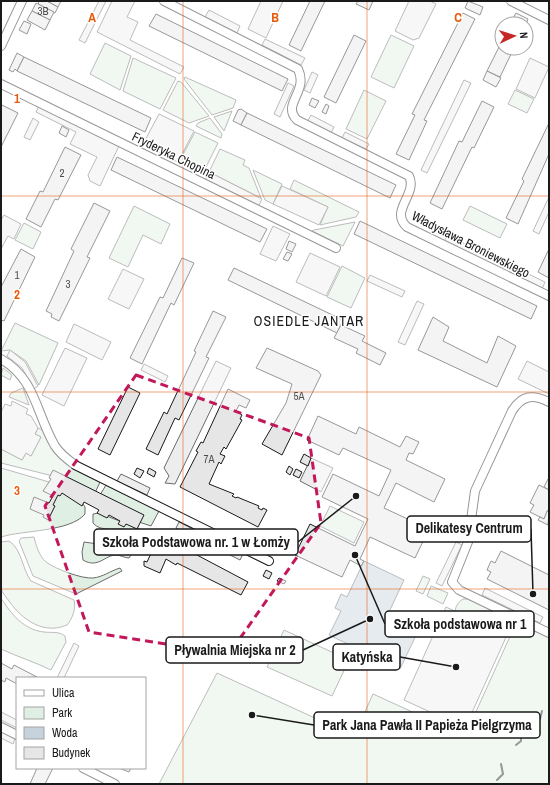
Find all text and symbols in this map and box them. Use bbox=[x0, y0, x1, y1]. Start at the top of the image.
house number: 3B bbox=[37, 4, 49, 18]
text: A bbox=[88, 9, 96, 26]
text: B bbox=[271, 9, 279, 26]
text: C bbox=[454, 9, 462, 26]
north arrow bbox=[494, 16, 534, 56]
text: N bbox=[517, 32, 531, 39]
text: 1 bbox=[14, 90, 20, 107]
street label: Fryderyka Chopina bbox=[129, 128, 218, 183]
house number: 2 bbox=[59, 166, 65, 180]
street label: Władysława Broniewskiego bbox=[409, 207, 533, 282]
house number: 1 bbox=[14, 268, 20, 282]
house number: 3 bbox=[65, 277, 71, 291]
text: 2 bbox=[14, 286, 20, 303]
district label: OSIEDLE JANTAR bbox=[254, 312, 364, 330]
house number: 5A bbox=[293, 389, 305, 403]
house number: 7A bbox=[203, 452, 215, 466]
text: 3 bbox=[14, 482, 20, 499]
callout: Delikatesy Centrum bbox=[407, 516, 531, 542]
text: Delikatesy Centrum bbox=[415, 519, 523, 537]
callout: Szkoła Podstawowa nr. 1 w Łomży bbox=[94, 529, 298, 555]
text: Szkoła Podstawowa nr. 1 w Łomży bbox=[102, 533, 290, 551]
callout: Szkoła podstawowa nr 1 bbox=[385, 611, 534, 637]
text: Szkoła podstawowa nr 1 bbox=[394, 615, 527, 633]
callout: Pływalnia Miejska nr 2 bbox=[166, 637, 303, 663]
text: Pływalnia Miejska nr 2 bbox=[174, 641, 296, 659]
callout: Katyńska bbox=[333, 644, 400, 670]
text: Katyńska bbox=[341, 648, 393, 666]
legend bbox=[16, 677, 146, 769]
text: Ulica bbox=[52, 685, 75, 701]
text: Park bbox=[52, 705, 72, 721]
callout: Park Jana Pawła II Papieża Pielgrzyma bbox=[314, 712, 540, 738]
text: Park Jana Pawła II Papieża Pielgrzyma bbox=[322, 716, 532, 734]
text: Woda bbox=[52, 725, 78, 741]
text: Budynek bbox=[52, 745, 90, 761]

